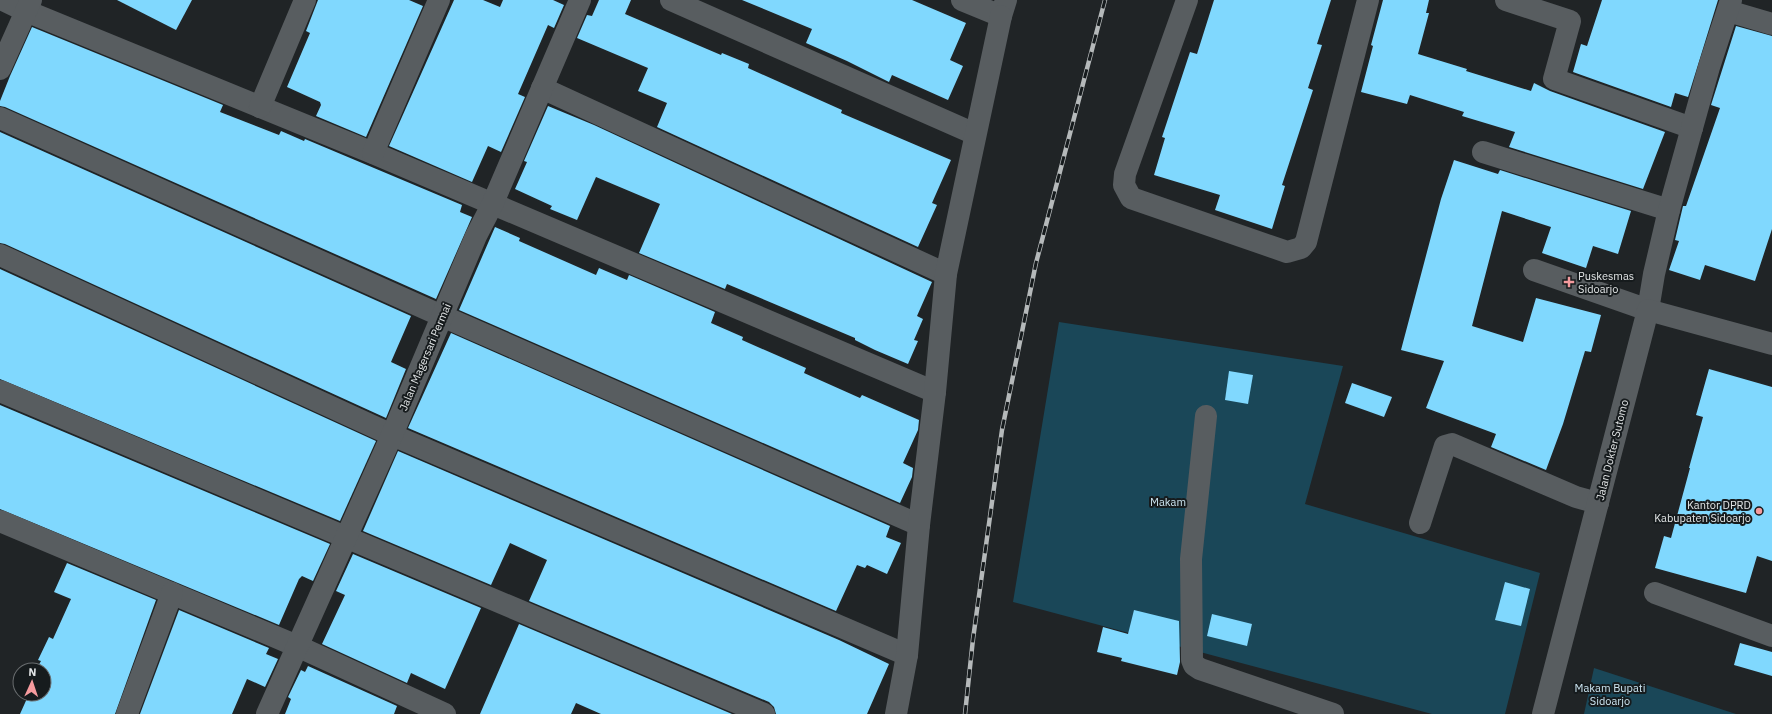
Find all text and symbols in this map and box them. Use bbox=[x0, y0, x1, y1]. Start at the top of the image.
place label: Puskesmas Sidoarjo bbox=[1578, 269, 1634, 296]
marker: Puskesmas Sidoarjo bbox=[1563, 276, 1575, 288]
street label: Jalan Magersari Permai bbox=[396, 301, 454, 413]
street label: Jalan Dokter Sutomo bbox=[1593, 398, 1631, 502]
park label: Makam bbox=[1150, 495, 1186, 509]
place label: Kantor DPRD Kabupaten Sidoarjo bbox=[1654, 498, 1751, 525]
marker: Kantor DPRD Kabupaten Sidoarjo bbox=[1754, 506, 1764, 516]
north arrow bbox=[12, 662, 52, 702]
text: N bbox=[28, 665, 37, 679]
park label: Makam Bupati Sidoarjo bbox=[1575, 681, 1645, 708]

